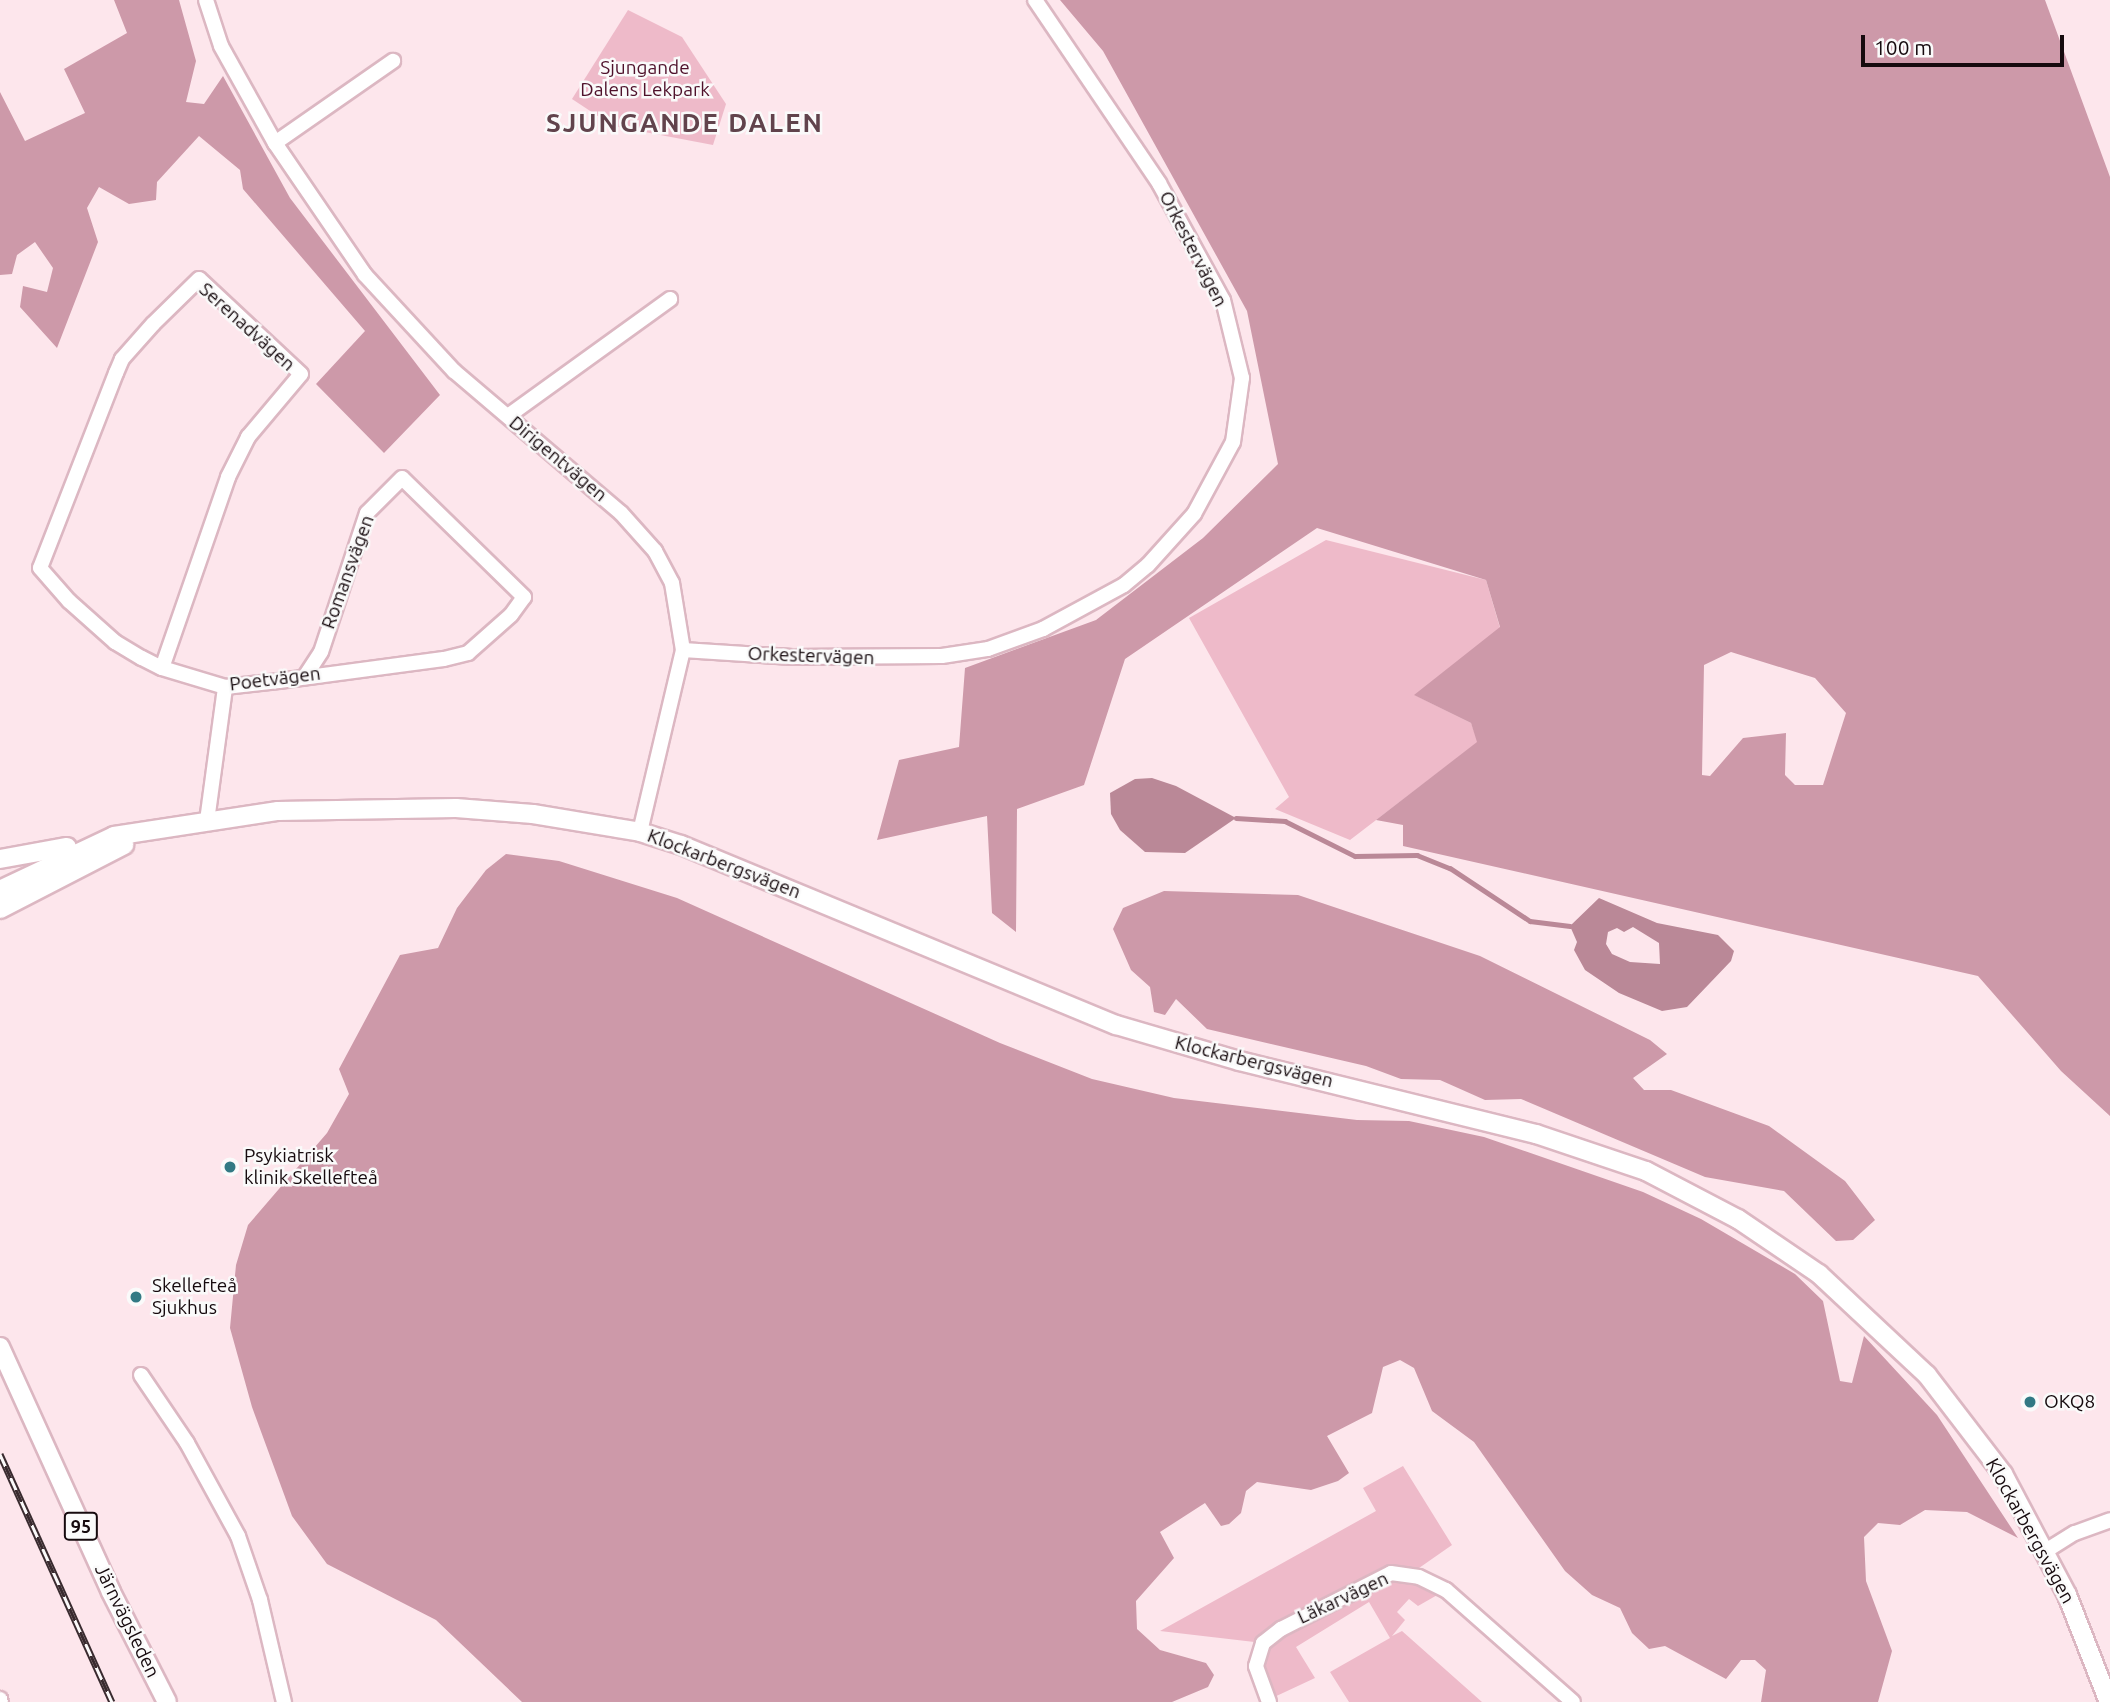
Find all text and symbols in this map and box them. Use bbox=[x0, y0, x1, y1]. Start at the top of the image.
scale bar bbox=[1865, 21, 2068, 65]
text: 100 m bbox=[1874, 35, 1932, 59]
park label: Sjungande Dalens Lekpark bbox=[580, 57, 710, 101]
district label: SJUNGANDE DALEN bbox=[548, 107, 822, 139]
street label: Orkestervägen bbox=[1154, 187, 1232, 311]
street label: Serenadvägen bbox=[194, 278, 300, 376]
street label: Dirigentvägen bbox=[504, 411, 612, 507]
street label: Romansvägen bbox=[317, 512, 379, 632]
street label: Orkestervägen bbox=[747, 642, 875, 670]
street label: Poetvägen bbox=[228, 662, 322, 696]
street label: Klockarbergsvägen bbox=[644, 824, 804, 904]
street label: Klockarbergsvägen bbox=[1173, 1031, 1335, 1093]
place label: Psykiatrisk klinik Skellefteå bbox=[244, 1145, 378, 1189]
marker: Psykiatrisk klinik Skellefteå bbox=[222, 1159, 238, 1175]
place label: Skellefteå Sjukhus bbox=[152, 1275, 237, 1319]
marker: Skellefteå Sjukhus bbox=[126, 1287, 146, 1307]
place label: OKQ8 bbox=[2044, 1391, 2095, 1413]
marker: OKQ8 bbox=[2022, 1394, 2038, 1410]
street label: Klockarbergsvägen bbox=[1981, 1455, 2079, 1607]
road number: 95 bbox=[64, 1512, 98, 1540]
street label: Järnvägsleden bbox=[90, 1561, 164, 1681]
street label: Läkarvägen bbox=[1294, 1567, 1392, 1629]

